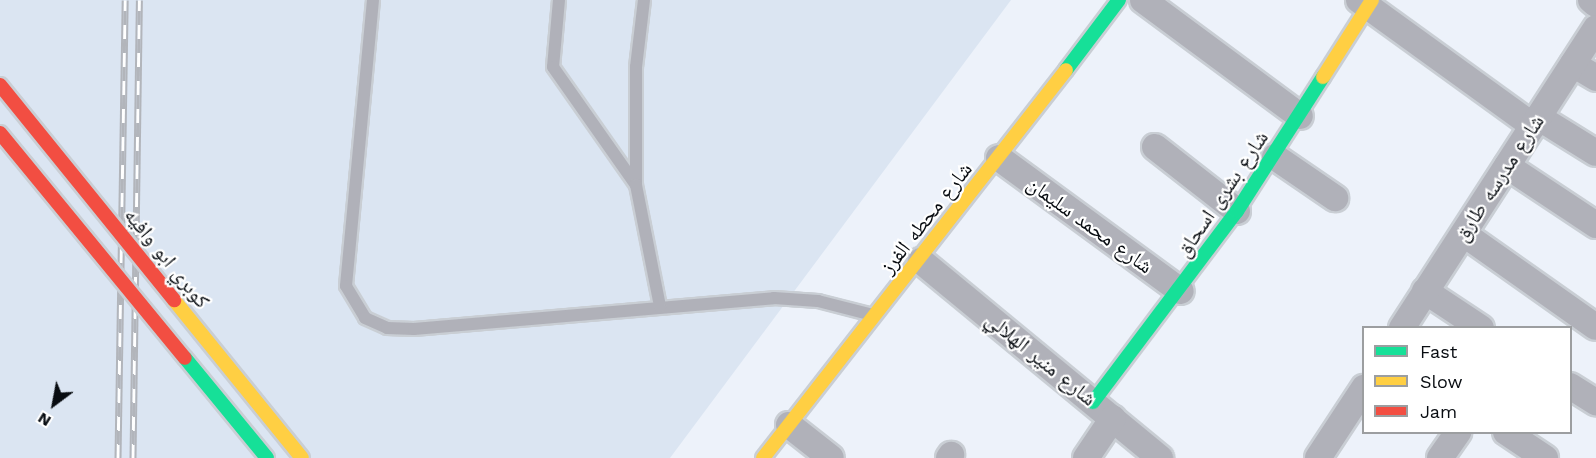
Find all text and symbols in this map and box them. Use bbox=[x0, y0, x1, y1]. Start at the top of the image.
street label: شارع مدرسه طارق bbox=[1449, 110, 1549, 246]
street label: شارع بشرى اسحاق bbox=[1170, 126, 1274, 262]
street label: شارع محطه الفرز bbox=[875, 157, 977, 279]
street label: شارع محمد سليمان bbox=[1022, 171, 1158, 279]
street label: كوبري ابو وافيه bbox=[119, 203, 215, 313]
street label: شارع منير الهلالي bbox=[981, 307, 1101, 411]
legend bbox=[1362, 326, 1572, 434]
text: Fast bbox=[1420, 341, 1457, 362]
text: Slow bbox=[1420, 371, 1463, 392]
north arrow bbox=[24, 374, 84, 434]
text: Jam bbox=[1420, 401, 1457, 422]
text: N bbox=[34, 408, 54, 431]

